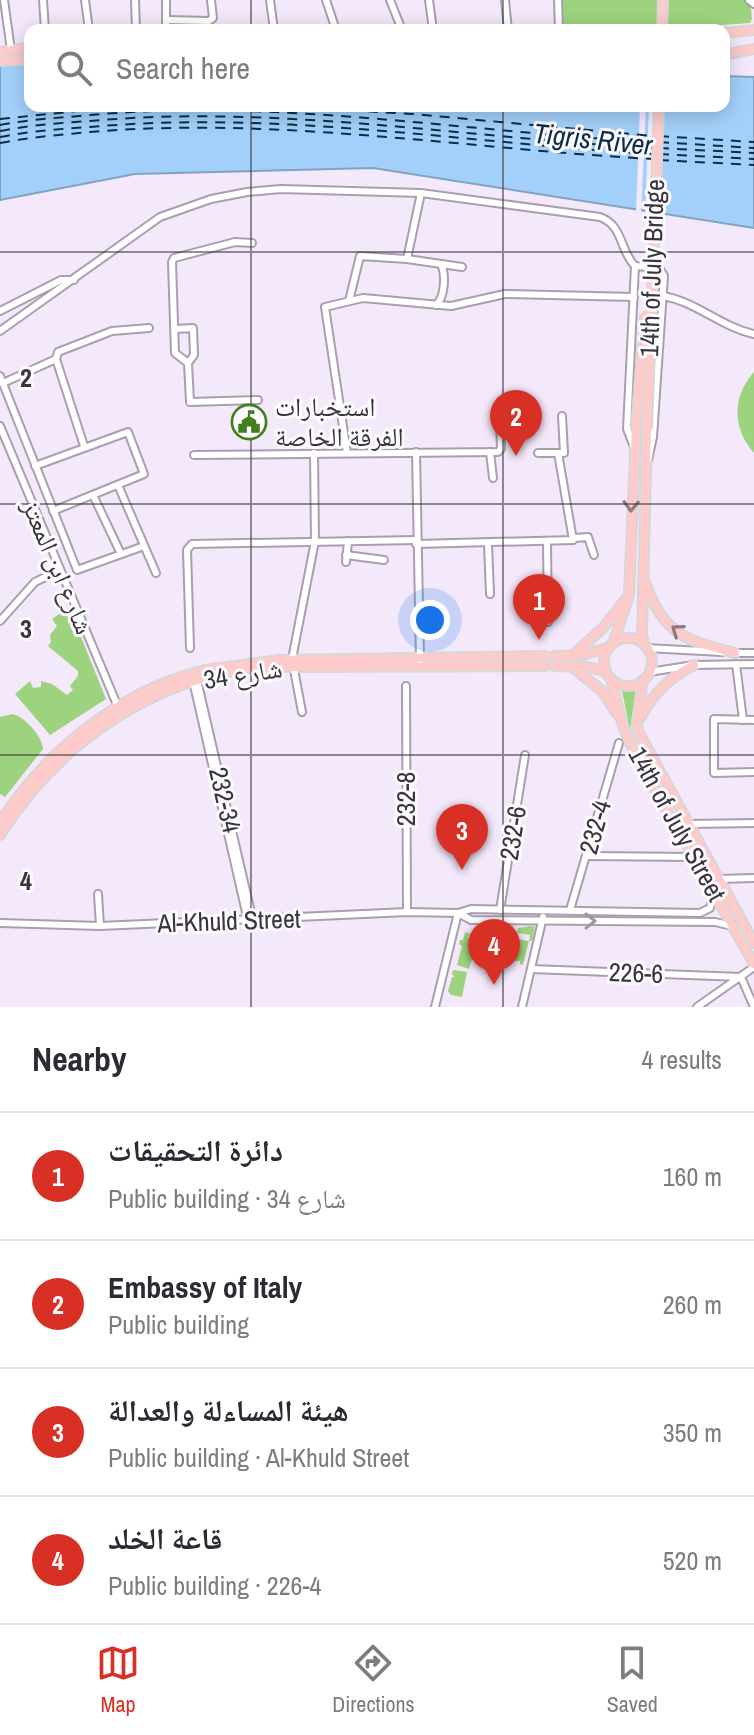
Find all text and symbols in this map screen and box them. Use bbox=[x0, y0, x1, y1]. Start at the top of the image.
search box bbox=[24, 24, 730, 112]
icon: search bbox=[52, 46, 96, 90]
text: Search here bbox=[116, 48, 250, 88]
water label: Tigris River bbox=[532, 114, 655, 164]
street label: 14th of July Bridge bbox=[631, 179, 672, 357]
text: 2 bbox=[20, 360, 32, 395]
place label: استخبارات الفرقة الخاصة bbox=[275, 389, 404, 454]
pin: 2 bbox=[490, 390, 542, 456]
public building icon: استخبارات الفرقة الخاصة bbox=[230, 403, 268, 441]
street label: شارع ابن المعتز bbox=[14, 493, 102, 639]
one-way arrow bbox=[623, 500, 640, 513]
pin: 1 bbox=[513, 574, 565, 640]
your location bbox=[410, 600, 450, 640]
text: 3 bbox=[20, 611, 32, 646]
one-way arrow bbox=[671, 625, 685, 640]
street label: شارع 34 bbox=[201, 650, 285, 697]
street label: 14th of July Street bbox=[620, 740, 734, 907]
street label: 232-34 bbox=[201, 764, 250, 836]
street label: 232-8 bbox=[388, 772, 423, 826]
street label: 232-4 bbox=[570, 796, 619, 858]
street label: 232-6 bbox=[491, 803, 534, 863]
pin: 3 bbox=[436, 804, 488, 870]
text: 4 bbox=[20, 863, 32, 898]
street label: Al-Khuld Street bbox=[156, 901, 301, 941]
one-way arrow bbox=[584, 912, 597, 930]
pin: 4 bbox=[468, 919, 520, 985]
street label: 226-6 bbox=[608, 954, 664, 991]
text: Nearby bbox=[32, 1036, 127, 1082]
text: 4 results bbox=[641, 1042, 722, 1077]
text: دائرة التحقيقات bbox=[108, 1130, 283, 1170]
text: 1 bbox=[52, 1159, 64, 1194]
text: 160 m bbox=[663, 1159, 722, 1194]
text: Public building · شارع 34 bbox=[108, 1181, 346, 1216]
text: Embassy of Italy bbox=[108, 1267, 302, 1307]
text: 2 bbox=[52, 1287, 64, 1322]
text: 260 m bbox=[663, 1287, 722, 1322]
text: Public building bbox=[108, 1307, 249, 1342]
text: هيئة المساءلة والعدالة bbox=[108, 1390, 349, 1430]
text: 3 bbox=[52, 1415, 64, 1450]
text: 350 m bbox=[663, 1415, 722, 1450]
text: Public building · Al-Khuld Street bbox=[108, 1440, 409, 1475]
text: قاعة الخلد bbox=[108, 1518, 222, 1558]
text: 4 bbox=[52, 1543, 64, 1578]
text: 520 m bbox=[663, 1543, 722, 1578]
text: Public building · 226-4 bbox=[108, 1568, 321, 1603]
tab: Map bbox=[96, 1641, 140, 1719]
tab: Directions bbox=[332, 1641, 415, 1719]
tab: Saved bbox=[607, 1641, 658, 1719]

